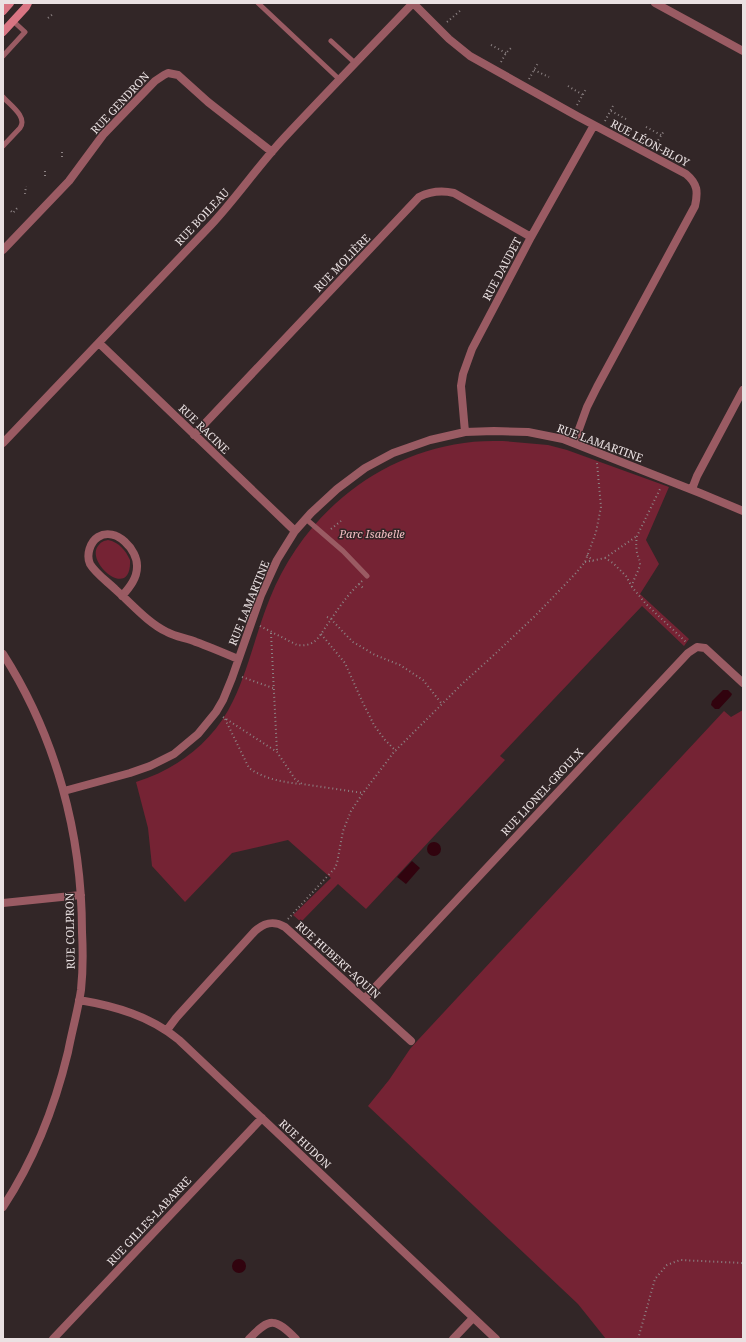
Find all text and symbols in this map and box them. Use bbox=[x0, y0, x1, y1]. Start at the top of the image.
street label: RUE GENDRON bbox=[87, 68, 153, 137]
street label: RUE LÉON-BLOY bbox=[608, 115, 692, 170]
street label: RUE BOILEAU bbox=[171, 185, 232, 249]
street label: RUE MOLIÈRE bbox=[310, 230, 373, 295]
street label: RUE DAUDET bbox=[479, 234, 525, 303]
street label: RUE RACINE bbox=[176, 400, 233, 457]
street label: RUE LAMARTINE bbox=[555, 420, 645, 465]
park label: Parc Isabelle bbox=[338, 526, 405, 541]
street label: RUE LAMARTINE bbox=[225, 558, 272, 648]
street label: RUE LIONEL-GROULX bbox=[497, 744, 587, 839]
street label: RUE COLPRON bbox=[61, 892, 78, 969]
street label: RUE HUBERT-AQUIN bbox=[293, 918, 384, 1002]
street label: RUE HUDON bbox=[276, 1116, 335, 1172]
street label: RUE GILLES-LABARRE bbox=[103, 1173, 194, 1269]

